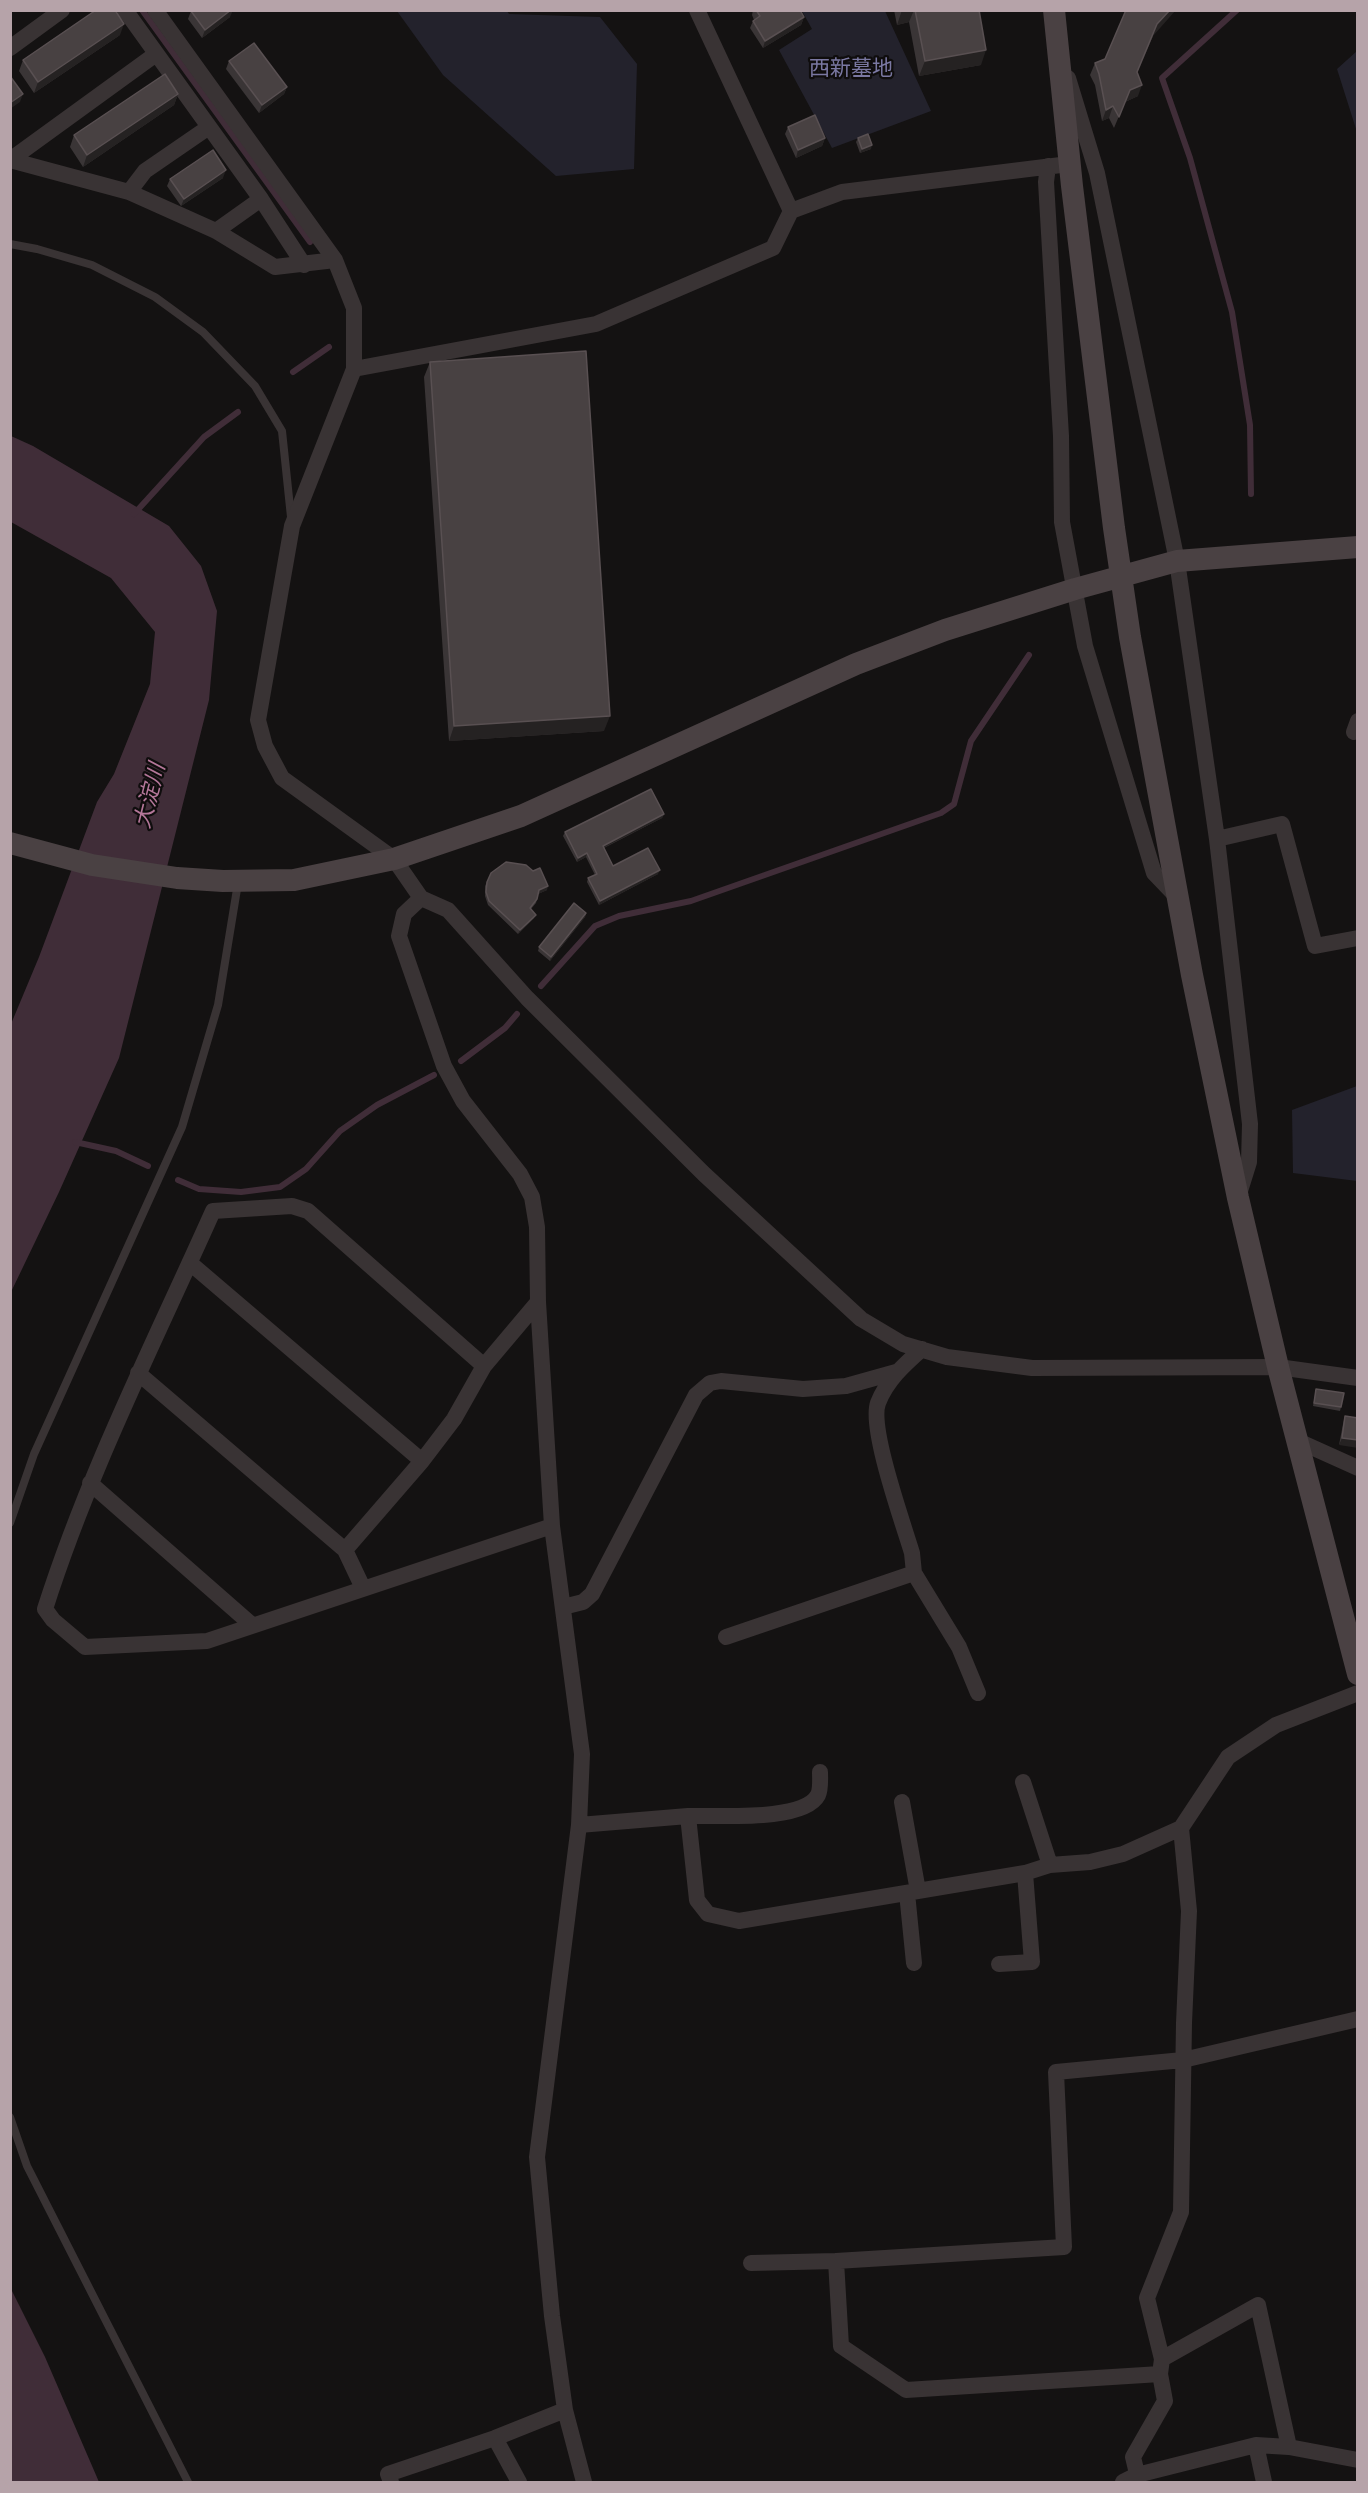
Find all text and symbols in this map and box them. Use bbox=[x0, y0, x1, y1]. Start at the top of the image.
park label: 西新墓地 bbox=[809, 56, 893, 82]
water label: 大淀川 bbox=[130, 761, 172, 831]

